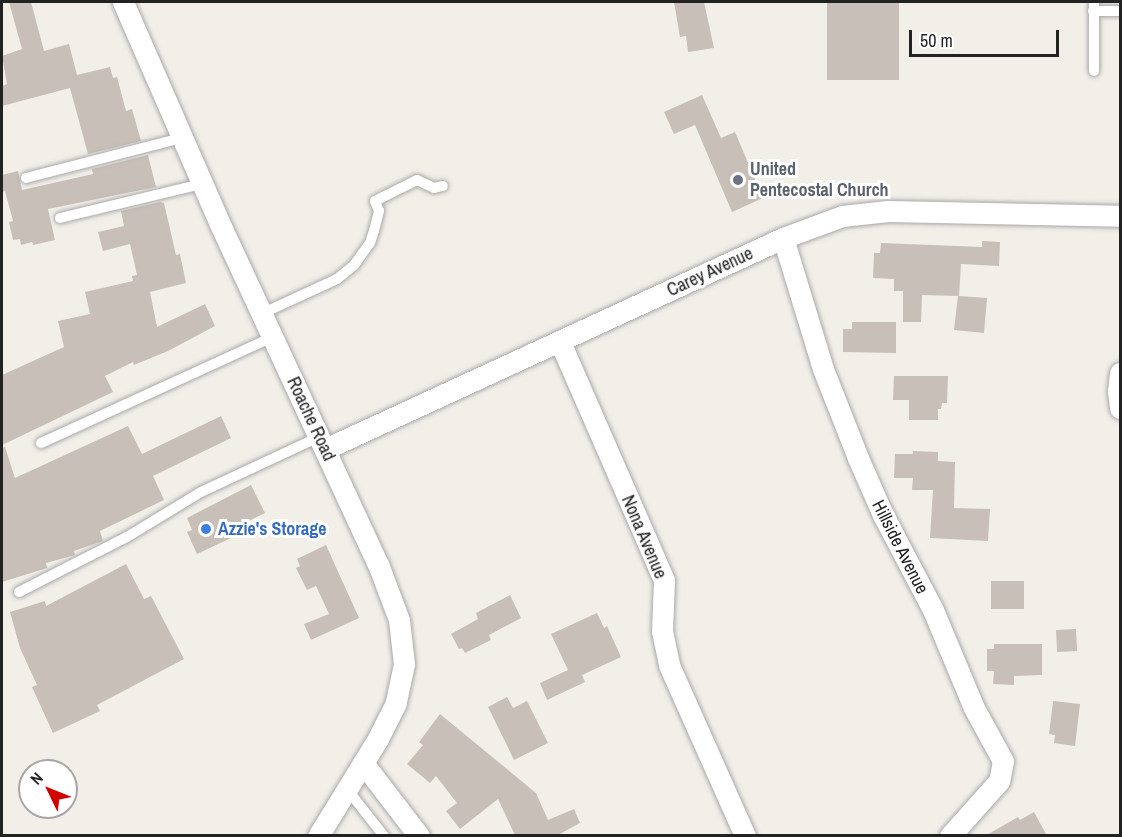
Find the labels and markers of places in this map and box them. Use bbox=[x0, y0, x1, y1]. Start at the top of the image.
place label: United Pentecostal Church bbox=[750, 159, 889, 201]
marker: United Pentecostal Church bbox=[731, 173, 745, 187]
place label: Azzie's Storage bbox=[218, 518, 327, 540]
marker: Azzie's Storage bbox=[199, 522, 213, 536]

